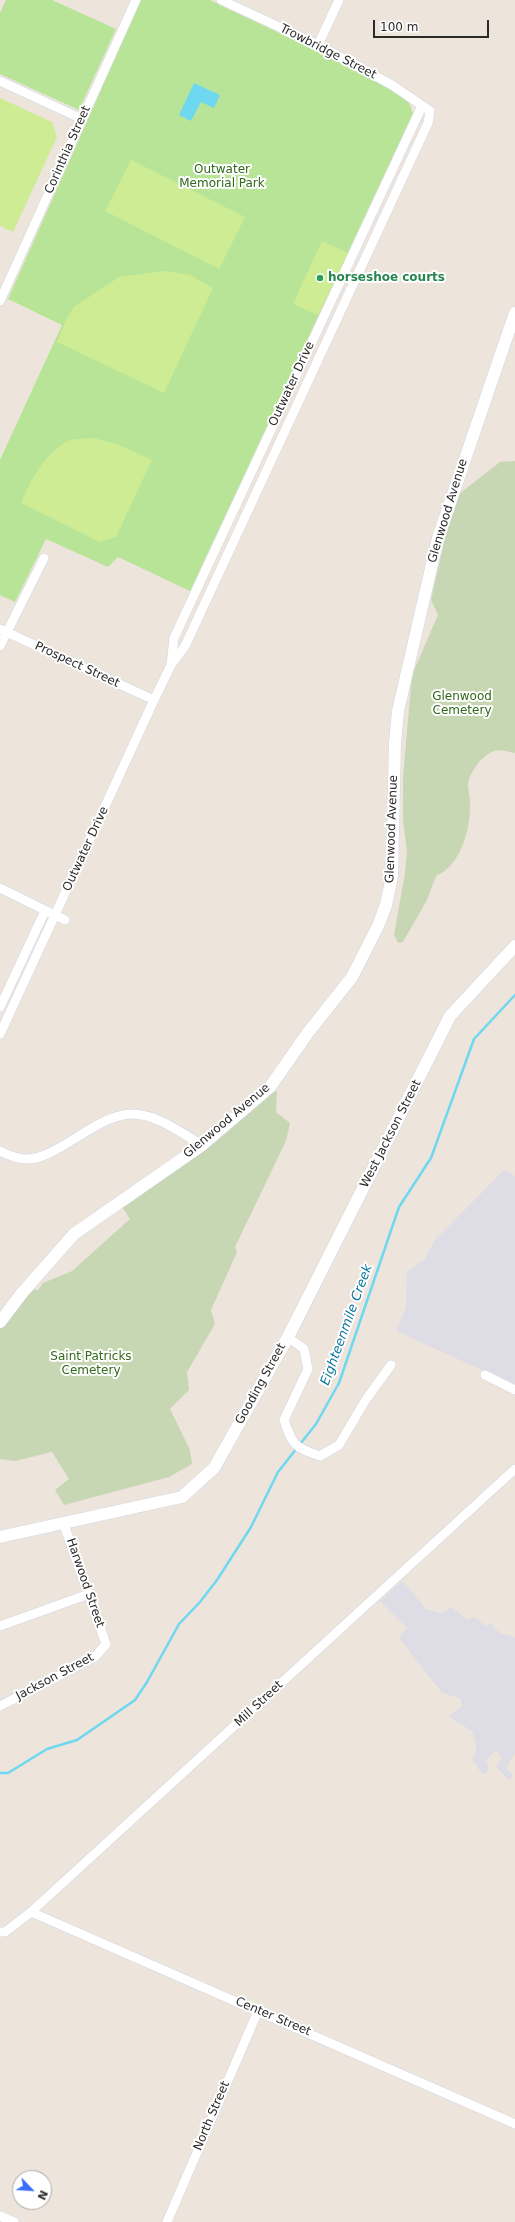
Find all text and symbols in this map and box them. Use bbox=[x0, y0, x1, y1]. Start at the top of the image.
scale bar bbox=[375, 12, 491, 38]
text: 100 m bbox=[380, 20, 418, 34]
street label: Trowbridge Street bbox=[277, 21, 379, 83]
street label: Corinthia Street bbox=[42, 104, 94, 196]
park label: Outwater Memorial Park bbox=[179, 163, 265, 191]
place label: horseshoe courts bbox=[328, 271, 445, 285]
marker: horseshoe courts bbox=[315, 273, 325, 283]
street label: Outwater Drive bbox=[266, 339, 318, 429]
street label: Glenwood Avenue bbox=[425, 457, 471, 565]
street label: Prospect Street bbox=[32, 639, 122, 691]
park label: Glenwood Cemetery bbox=[432, 690, 492, 718]
street label: Glenwood Avenue bbox=[383, 775, 401, 883]
street label: Outwater Drive bbox=[60, 804, 112, 894]
street label: West Jackson Street bbox=[358, 1078, 424, 1190]
street label: Glenwood Avenue bbox=[181, 1081, 273, 1161]
water label: Eighteenmile Creek bbox=[318, 1262, 376, 1388]
street label: Gooding Street bbox=[233, 1341, 289, 1427]
park label: Saint Patricks Cemetery bbox=[50, 1350, 132, 1378]
street label: Harwood Street bbox=[63, 1536, 107, 1630]
street label: Jackson Street bbox=[14, 1650, 96, 1704]
street label: Mill Street bbox=[232, 1678, 286, 1730]
street label: Center Street bbox=[233, 1995, 313, 2039]
street label: North Street bbox=[191, 2079, 233, 2153]
north arrow bbox=[12, 2170, 52, 2210]
text: N bbox=[35, 2188, 50, 2202]

